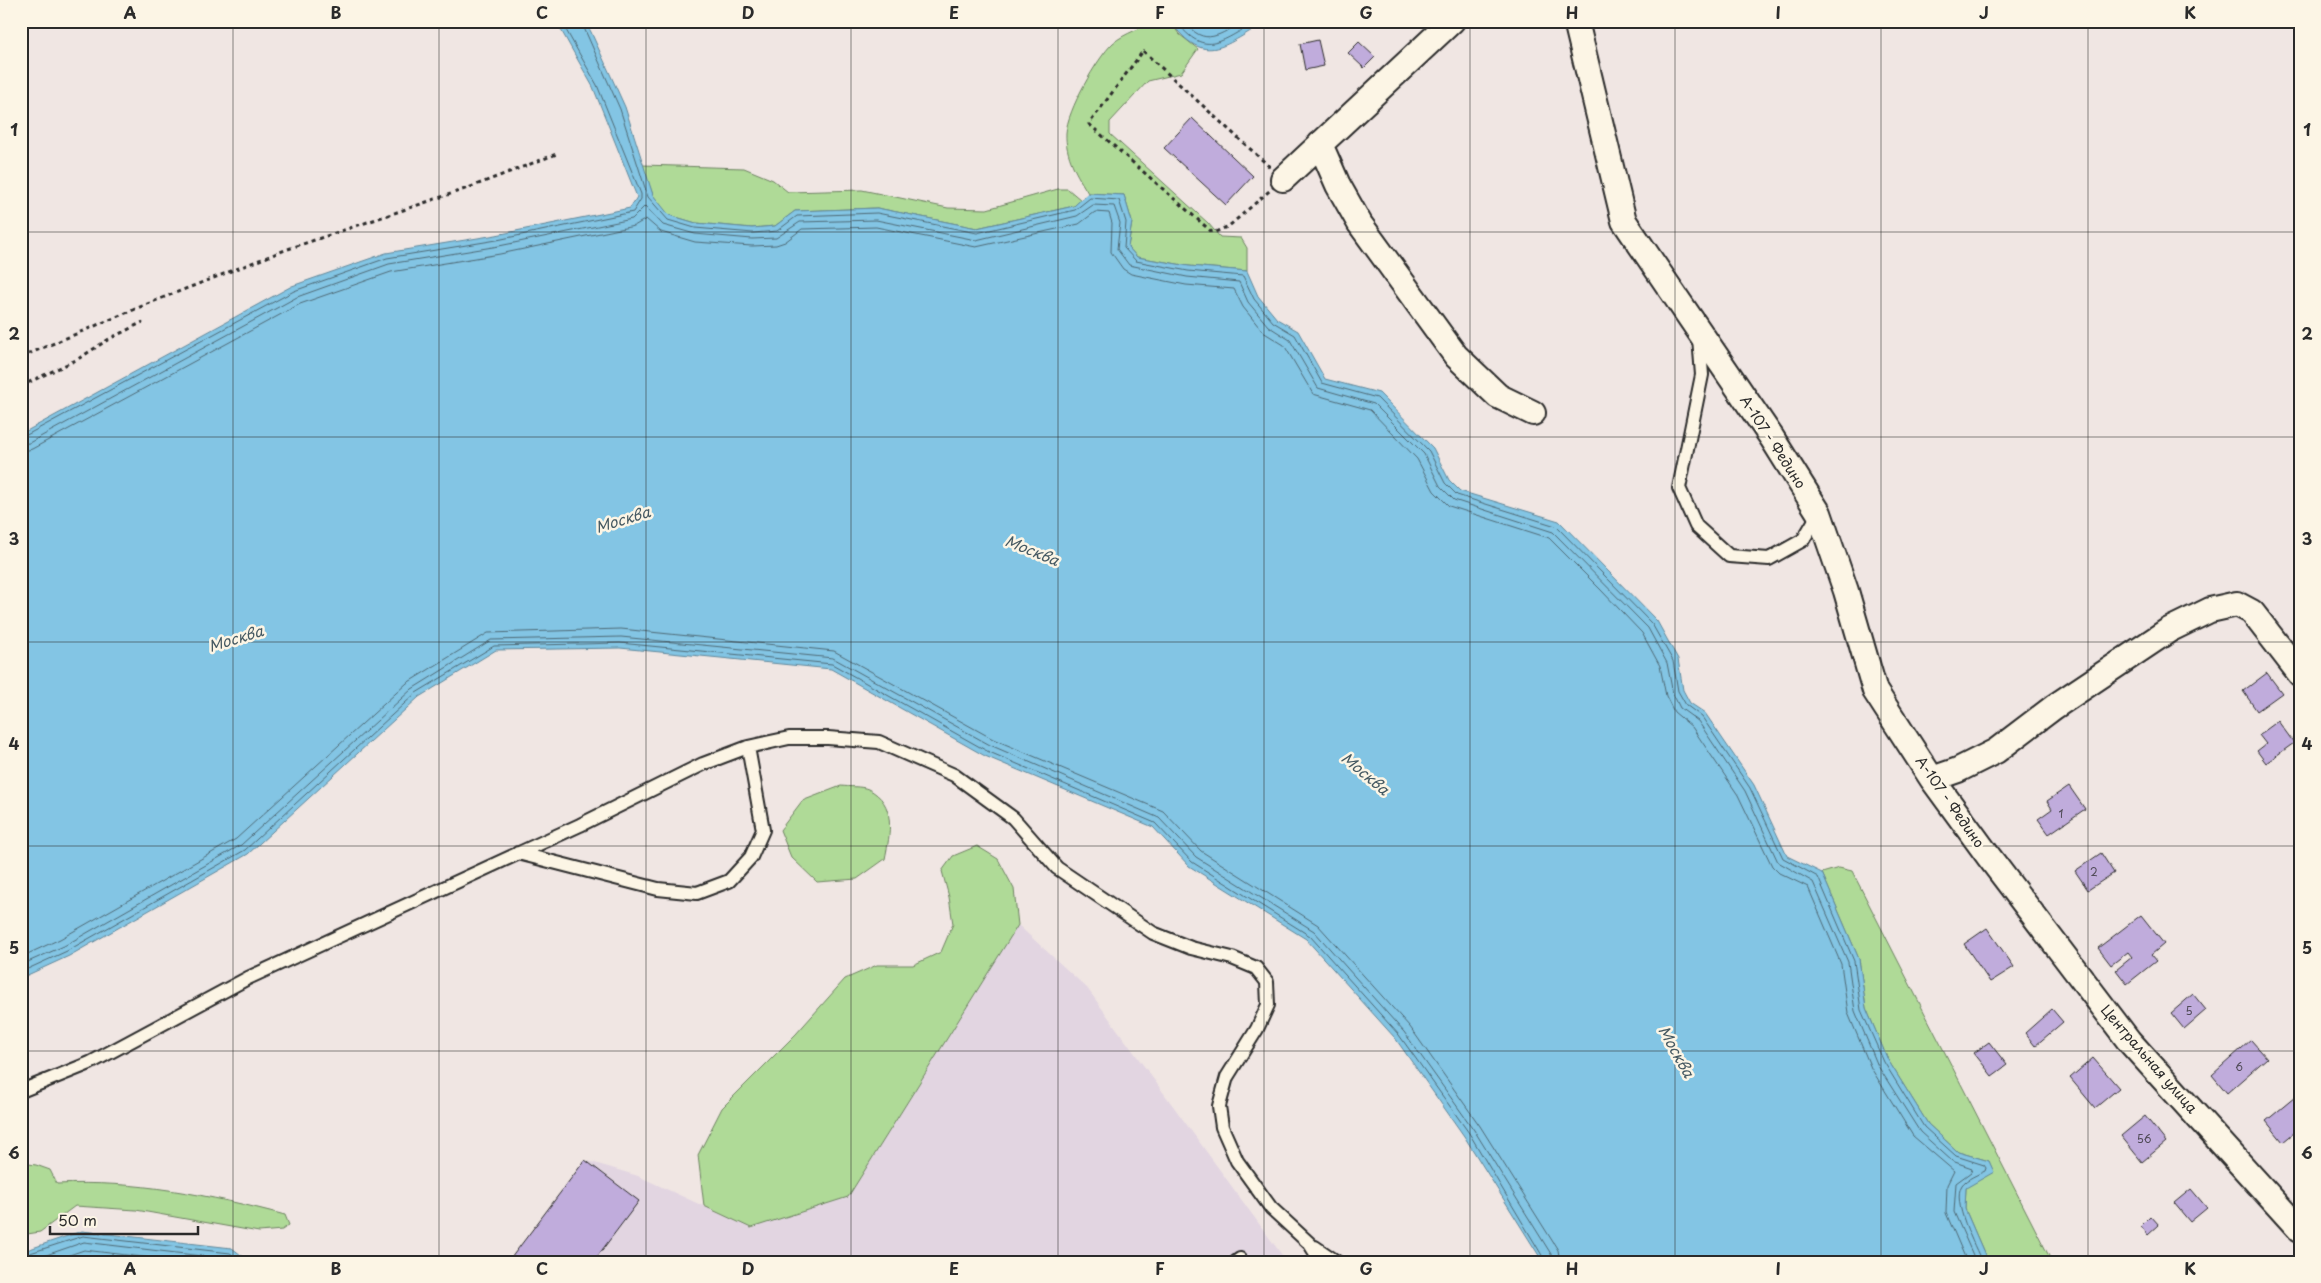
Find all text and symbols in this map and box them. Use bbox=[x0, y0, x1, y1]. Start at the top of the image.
text: A bbox=[124, 0, 137, 24]
text: B bbox=[331, 0, 342, 24]
text: C bbox=[536, 0, 548, 24]
text: D bbox=[742, 0, 754, 24]
text: E bbox=[949, 0, 959, 24]
text: F bbox=[1155, 0, 1165, 24]
text: G bbox=[1359, 0, 1373, 24]
text: H bbox=[1566, 0, 1578, 24]
text: I bbox=[1775, 0, 1781, 24]
text: J bbox=[1979, 0, 1989, 24]
text: K bbox=[2184, 0, 2196, 24]
text: 1 bbox=[10, 117, 18, 141]
text: 1 bbox=[2303, 117, 2311, 141]
text: 2 bbox=[8, 321, 20, 345]
text: 2 bbox=[2301, 321, 2313, 345]
street label: А-107 - Федино bbox=[1735, 391, 1812, 493]
water label: Москва bbox=[592, 499, 653, 538]
text: 3 bbox=[9, 526, 19, 550]
text: 3 bbox=[2302, 526, 2312, 550]
water label: Москва bbox=[1002, 528, 1064, 571]
water label: Москва bbox=[205, 618, 266, 657]
text: 4 bbox=[9, 731, 20, 755]
text: 4 bbox=[2302, 731, 2313, 755]
water label: Москва bbox=[1337, 746, 1395, 800]
street label: А-107 - Федино bbox=[1911, 752, 1990, 852]
house number: 1 bbox=[2059, 805, 2064, 822]
house number: 2 bbox=[2090, 863, 2098, 880]
text: 5 bbox=[9, 935, 19, 959]
text: 5 bbox=[2302, 935, 2312, 959]
street label: Центральная улица bbox=[2096, 1000, 2203, 1118]
house number: 5 bbox=[2185, 1002, 2193, 1019]
water label: Москва bbox=[1654, 1021, 1701, 1082]
house number: 6 bbox=[2235, 1058, 2243, 1075]
house number: 56 bbox=[2137, 1130, 2152, 1147]
text: 6 bbox=[8, 1140, 20, 1164]
text: 6 bbox=[2301, 1140, 2313, 1164]
scale bar bbox=[50, 1203, 198, 1235]
text: 50 m bbox=[58, 1208, 97, 1231]
text: A bbox=[124, 1256, 137, 1280]
text: B bbox=[331, 1256, 342, 1280]
text: C bbox=[536, 1256, 548, 1280]
text: D bbox=[742, 1256, 754, 1280]
text: E bbox=[949, 1256, 959, 1280]
text: F bbox=[1155, 1256, 1165, 1280]
text: G bbox=[1359, 1256, 1373, 1280]
text: H bbox=[1566, 1256, 1578, 1280]
text: I bbox=[1775, 1256, 1781, 1280]
text: J bbox=[1979, 1256, 1989, 1280]
text: K bbox=[2184, 1256, 2196, 1280]

